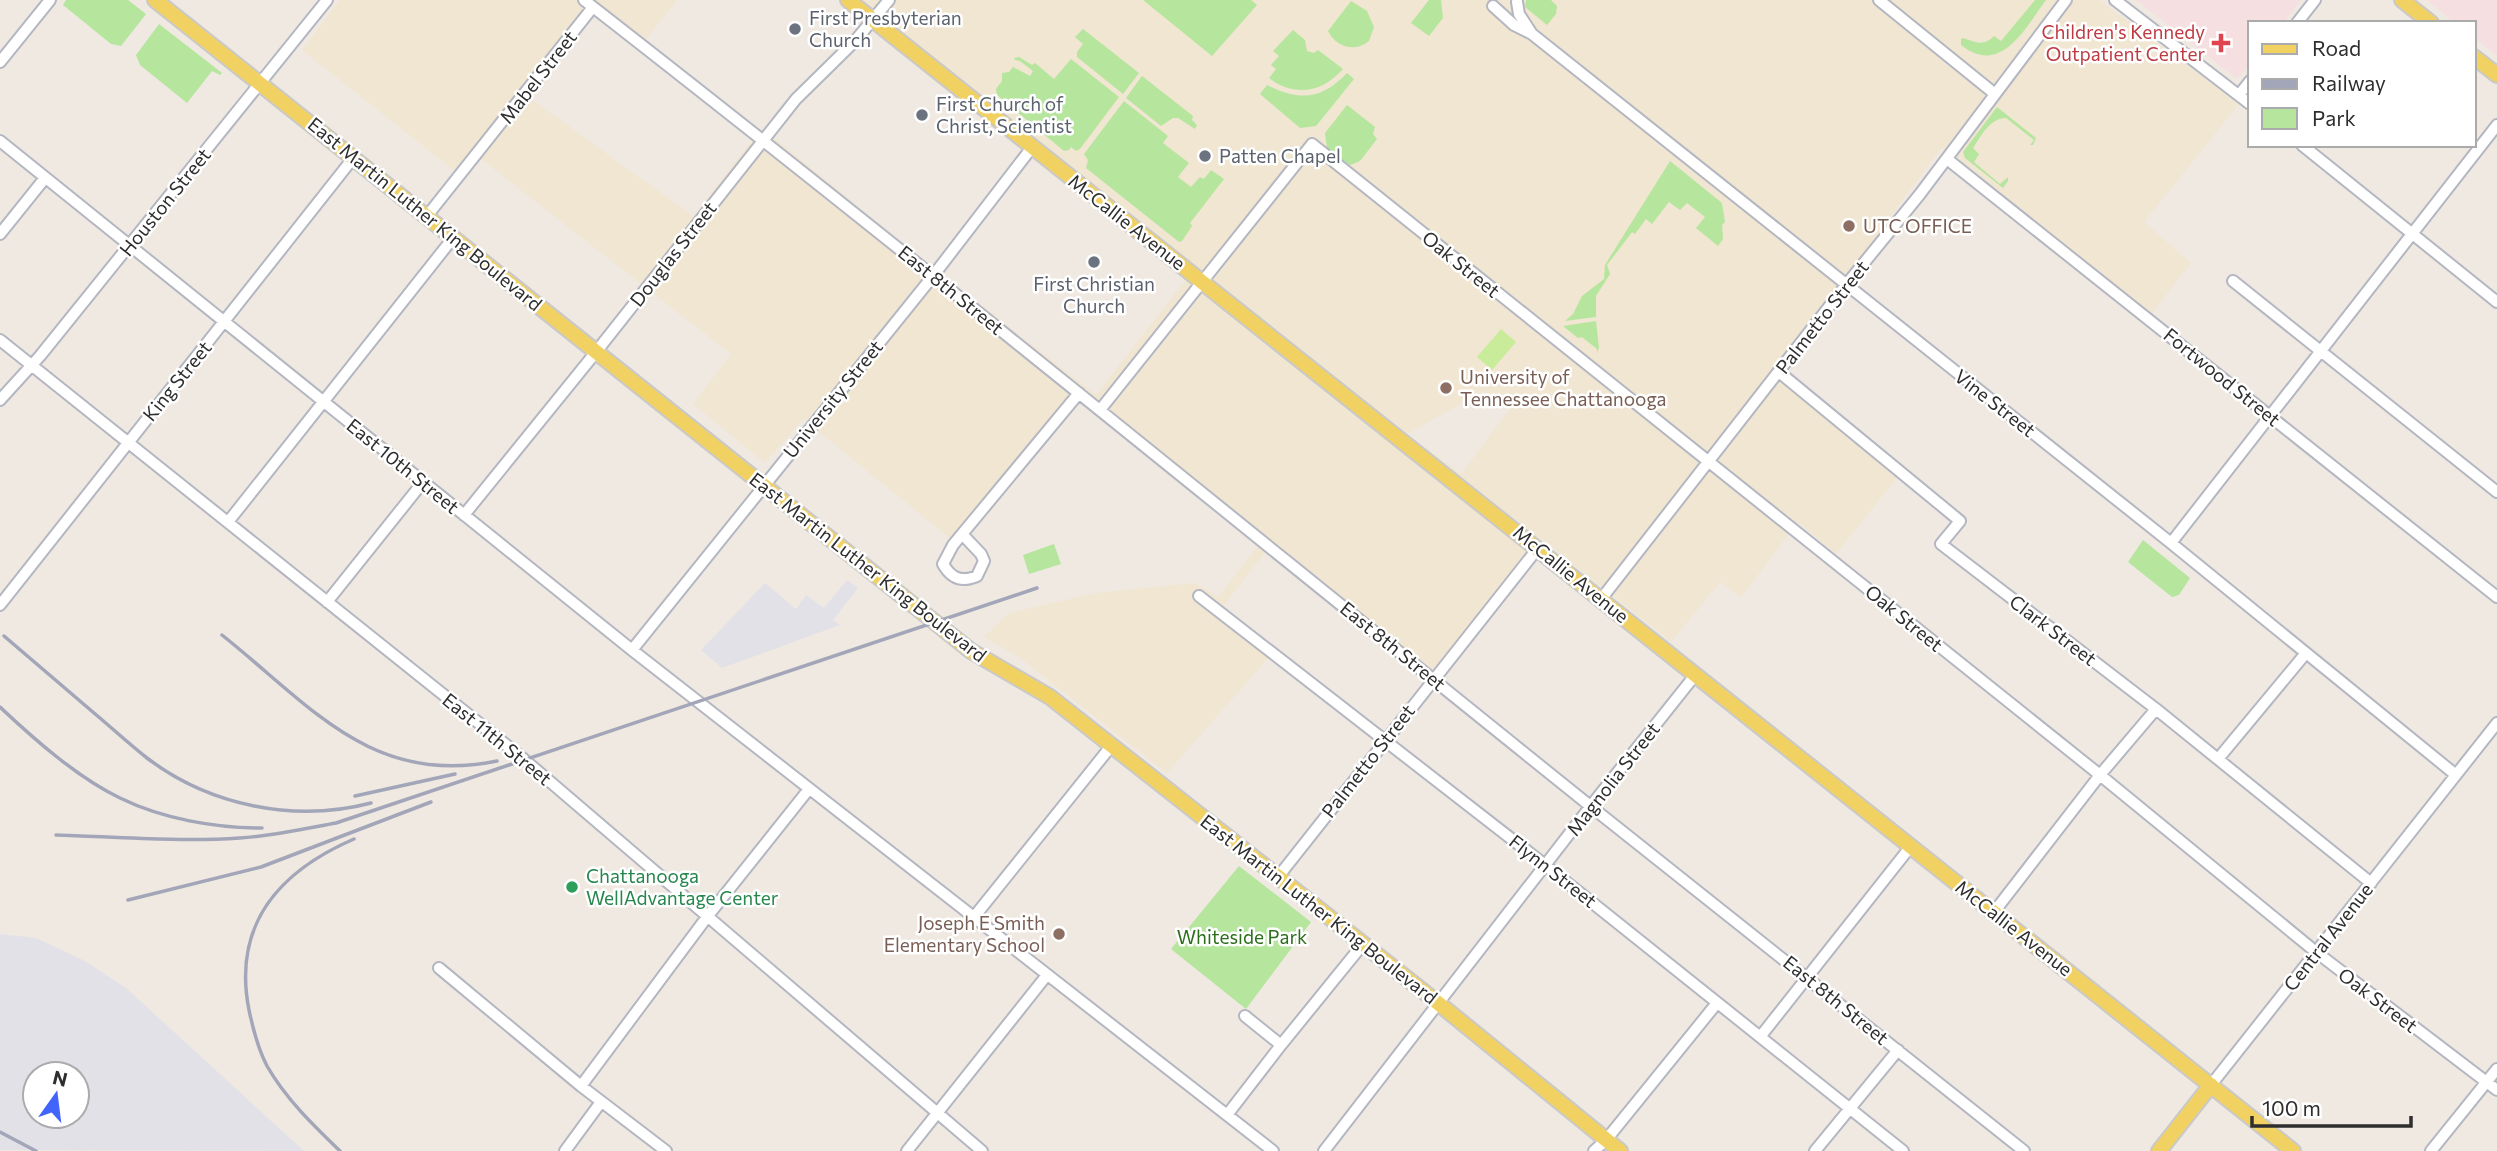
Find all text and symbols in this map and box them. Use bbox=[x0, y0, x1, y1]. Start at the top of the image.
place label: First Presbyterian Church bbox=[809, 6, 962, 51]
place label: Children's Kennedy Outpatient Center bbox=[2041, 20, 2205, 65]
marker: First Presbyterian Church bbox=[787, 21, 803, 37]
legend bbox=[2248, 21, 2476, 147]
street label: Mabel Street bbox=[494, 26, 581, 128]
marker: Children's Kennedy Outpatient Center bbox=[2211, 33, 2231, 53]
text: Road bbox=[2312, 35, 2361, 60]
text: Railway bbox=[2312, 70, 2386, 95]
place label: First Church of Christ, Scientist bbox=[936, 92, 1072, 137]
text: Park bbox=[2312, 105, 2356, 130]
marker: First Church of Christ, Scientist bbox=[914, 107, 930, 123]
street label: East Martin Luther King Boulevard bbox=[304, 112, 547, 315]
street label: Houston Street bbox=[114, 143, 215, 260]
place label: Patten Chapel bbox=[1219, 144, 1341, 167]
marker: Patten Chapel bbox=[1197, 148, 1213, 164]
street label: McCallie Avenue bbox=[1064, 169, 1190, 274]
street label: Douglas Street bbox=[624, 196, 721, 311]
place label: UTC OFFICE bbox=[1863, 214, 1972, 237]
marker: UTC OFFICE bbox=[1841, 218, 1857, 234]
street label: Oak Street bbox=[1418, 225, 1505, 302]
street label: East 8th Street bbox=[894, 240, 1009, 339]
marker: First Christian Church bbox=[1086, 254, 1102, 270]
street label: Palmetto Street bbox=[1770, 255, 1873, 378]
place label: First Christian Church bbox=[1033, 272, 1155, 317]
street label: Fortwood Street bbox=[2159, 323, 2285, 431]
street label: University Street bbox=[778, 335, 887, 462]
street label: King Street bbox=[137, 336, 216, 425]
street label: Vine Street bbox=[1950, 364, 2040, 441]
place label: University of Tennessee Chattanooga bbox=[1460, 365, 1667, 410]
marker: University of Tennessee Chattanooga bbox=[1438, 380, 1454, 396]
street label: East 10th Street bbox=[343, 413, 464, 518]
street label: East Martin Luther King Boulevard bbox=[745, 467, 991, 666]
street label: McCallie Avenue bbox=[1509, 520, 1634, 627]
street label: Oak Street bbox=[1861, 579, 1948, 656]
street label: Clark Street bbox=[2005, 589, 2102, 670]
street label: East 8th Street bbox=[1336, 596, 1451, 695]
street label: East 11th Street bbox=[438, 688, 557, 790]
street label: Palmetto Street bbox=[1316, 699, 1419, 822]
street label: Magnolia Street bbox=[1561, 717, 1664, 840]
street label: East Martin Luther King Boulevard bbox=[1196, 809, 1442, 1008]
street label: Flynn Street bbox=[1505, 829, 1602, 912]
place label: Chattanooga WellAdvantage Center bbox=[586, 864, 779, 909]
street label: McCallie Avenue bbox=[1951, 875, 2077, 980]
street label: Central Avenue bbox=[2278, 878, 2377, 995]
marker: Chattanooga WellAdvantage Center bbox=[564, 879, 580, 895]
place label: Joseph E Smith Elementary School bbox=[884, 911, 1045, 956]
park label: Whiteside Park bbox=[1177, 925, 1307, 948]
marker: Joseph E Smith Elementary School bbox=[1051, 926, 1067, 942]
street label: East 8th Street bbox=[1779, 950, 1894, 1049]
street label: Oak Street bbox=[2334, 962, 2423, 1037]
north arrow bbox=[21, 1060, 91, 1130]
text: N bbox=[51, 1065, 70, 1091]
scale bar bbox=[2252, 1084, 2411, 1128]
text: 100 m bbox=[2262, 1095, 2321, 1120]

